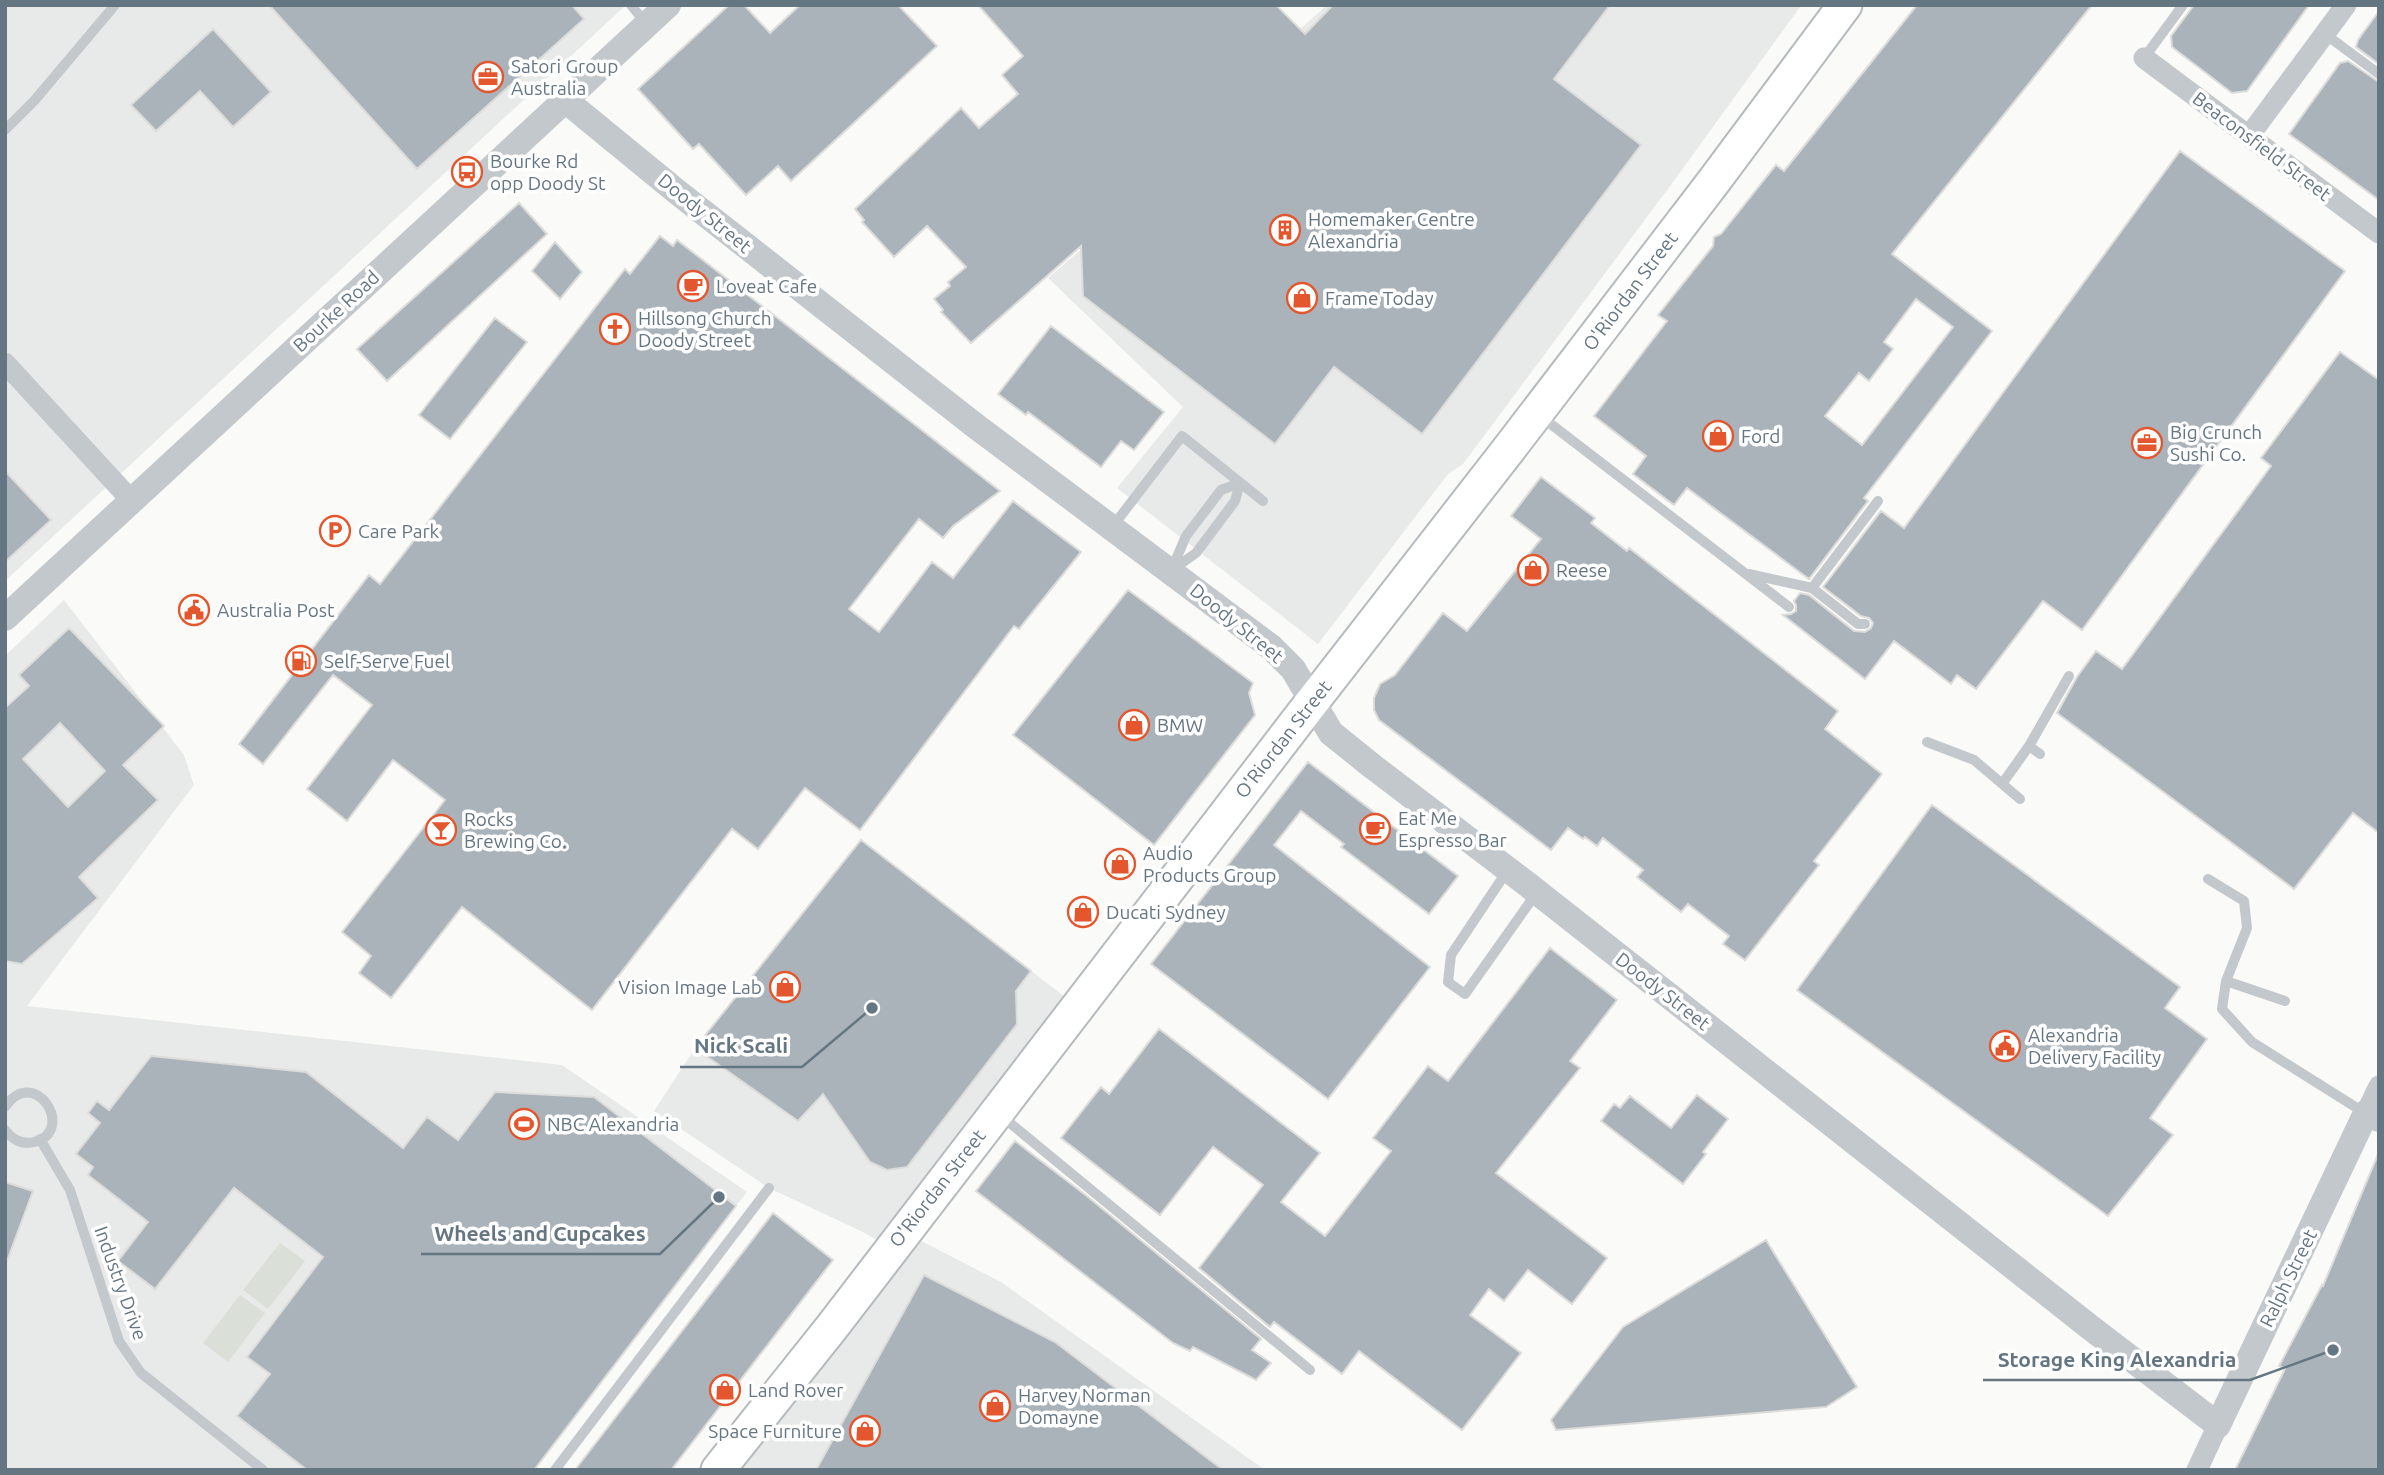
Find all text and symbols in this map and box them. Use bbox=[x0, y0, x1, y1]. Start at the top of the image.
place label: Satori Group Australia bbox=[511, 55, 618, 99]
office icon: Satori Group Australia bbox=[471, 60, 505, 94]
street label: Beaconsfield Street bbox=[2189, 87, 2336, 205]
place label: Bourke Rd opp Doody St bbox=[490, 150, 606, 194]
bus stop icon: Bourke Rd opp Doody St bbox=[450, 155, 484, 189]
street label: Doody Street bbox=[654, 169, 756, 258]
place label: Homemaker Centre Alexandria bbox=[1308, 208, 1475, 252]
building icon: Homemaker Centre Alexandria bbox=[1268, 213, 1302, 247]
street label: O'Riordan Street bbox=[1578, 227, 1682, 355]
street label: Bourke Road bbox=[289, 266, 383, 356]
cafe icon: Loveat Cafe bbox=[676, 269, 710, 303]
place label: Loveat Cafe bbox=[716, 275, 817, 297]
shop icon: Frame Today bbox=[1285, 281, 1319, 315]
place label: Frame Today bbox=[1325, 287, 1434, 309]
place label: Hillsong Church Doody Street bbox=[638, 307, 772, 351]
church icon: Hillsong Church Doody Street bbox=[598, 312, 632, 346]
shop icon: Ford bbox=[1701, 419, 1735, 453]
place label: Big Crunch Sushi Co. bbox=[2170, 421, 2262, 465]
place label: Ford bbox=[1741, 425, 1780, 447]
office icon: Big Crunch Sushi Co. bbox=[2130, 426, 2164, 460]
parking icon: Care Park bbox=[318, 514, 352, 548]
place label: Care Park bbox=[358, 520, 440, 542]
shop icon: Reese bbox=[1516, 553, 1550, 587]
place label: Reese bbox=[1556, 559, 1608, 581]
street label: Doody Street bbox=[1186, 579, 1288, 668]
public building icon: Australia Post bbox=[177, 593, 211, 627]
place label: Australia Post bbox=[217, 599, 335, 621]
fuel station icon: Self-Serve Fuel bbox=[284, 644, 318, 678]
place label: Self-Serve Fuel bbox=[324, 650, 450, 672]
street label: O'Riordan Street bbox=[1230, 675, 1336, 802]
shop icon: BMW bbox=[1117, 708, 1151, 742]
place label: BMW bbox=[1157, 714, 1203, 736]
place label: Eat Me Espresso Bar bbox=[1398, 807, 1507, 851]
place label: Rocks Brewing Co. bbox=[464, 808, 567, 852]
cafe icon: Eat Me Espresso Bar bbox=[1358, 812, 1392, 846]
bar icon: Rocks Brewing Co. bbox=[424, 813, 458, 847]
place label: Audio Products Group bbox=[1143, 842, 1276, 886]
shop icon: Audio Products Group bbox=[1103, 847, 1137, 881]
shop icon: Ducati Sydney bbox=[1066, 895, 1100, 929]
place label: Ducati Sydney bbox=[1106, 901, 1226, 923]
street label: Doody Street bbox=[1612, 947, 1715, 1035]
shop icon: Vision Image Lab bbox=[768, 970, 802, 1004]
place label: Vision Image Lab bbox=[618, 976, 762, 998]
place label: Alexandria Delivery Facility bbox=[2028, 1024, 2161, 1068]
callout: Nick Scali bbox=[680, 1025, 802, 1067]
public building icon: Alexandria Delivery Facility bbox=[1988, 1029, 2022, 1063]
text: Nick Scali bbox=[694, 1033, 788, 1057]
sports icon: NBC Alexandria bbox=[507, 1107, 541, 1141]
place label: NBC Alexandria bbox=[547, 1113, 679, 1135]
street label: O'Riordan Street bbox=[884, 1124, 990, 1251]
callout: Wheels and Cupcakes bbox=[421, 1212, 660, 1254]
text: Wheels and Cupcakes bbox=[434, 1221, 646, 1245]
street label: Industry Drive bbox=[90, 1223, 152, 1343]
street label: Ralph Street bbox=[2255, 1225, 2321, 1330]
callout: Storage King Alexandria bbox=[1983, 1338, 2250, 1380]
text: Storage King Alexandria bbox=[1998, 1347, 2236, 1371]
shop icon: Land Rover bbox=[708, 1373, 742, 1407]
place label: Land Rover bbox=[748, 1379, 844, 1401]
place label: Harvey Norman Domayne bbox=[1018, 1384, 1151, 1428]
shop icon: Harvey Norman Domayne bbox=[978, 1389, 1012, 1423]
shop icon: Space Furniture bbox=[848, 1414, 882, 1448]
place label: Space Furniture bbox=[708, 1420, 842, 1442]

